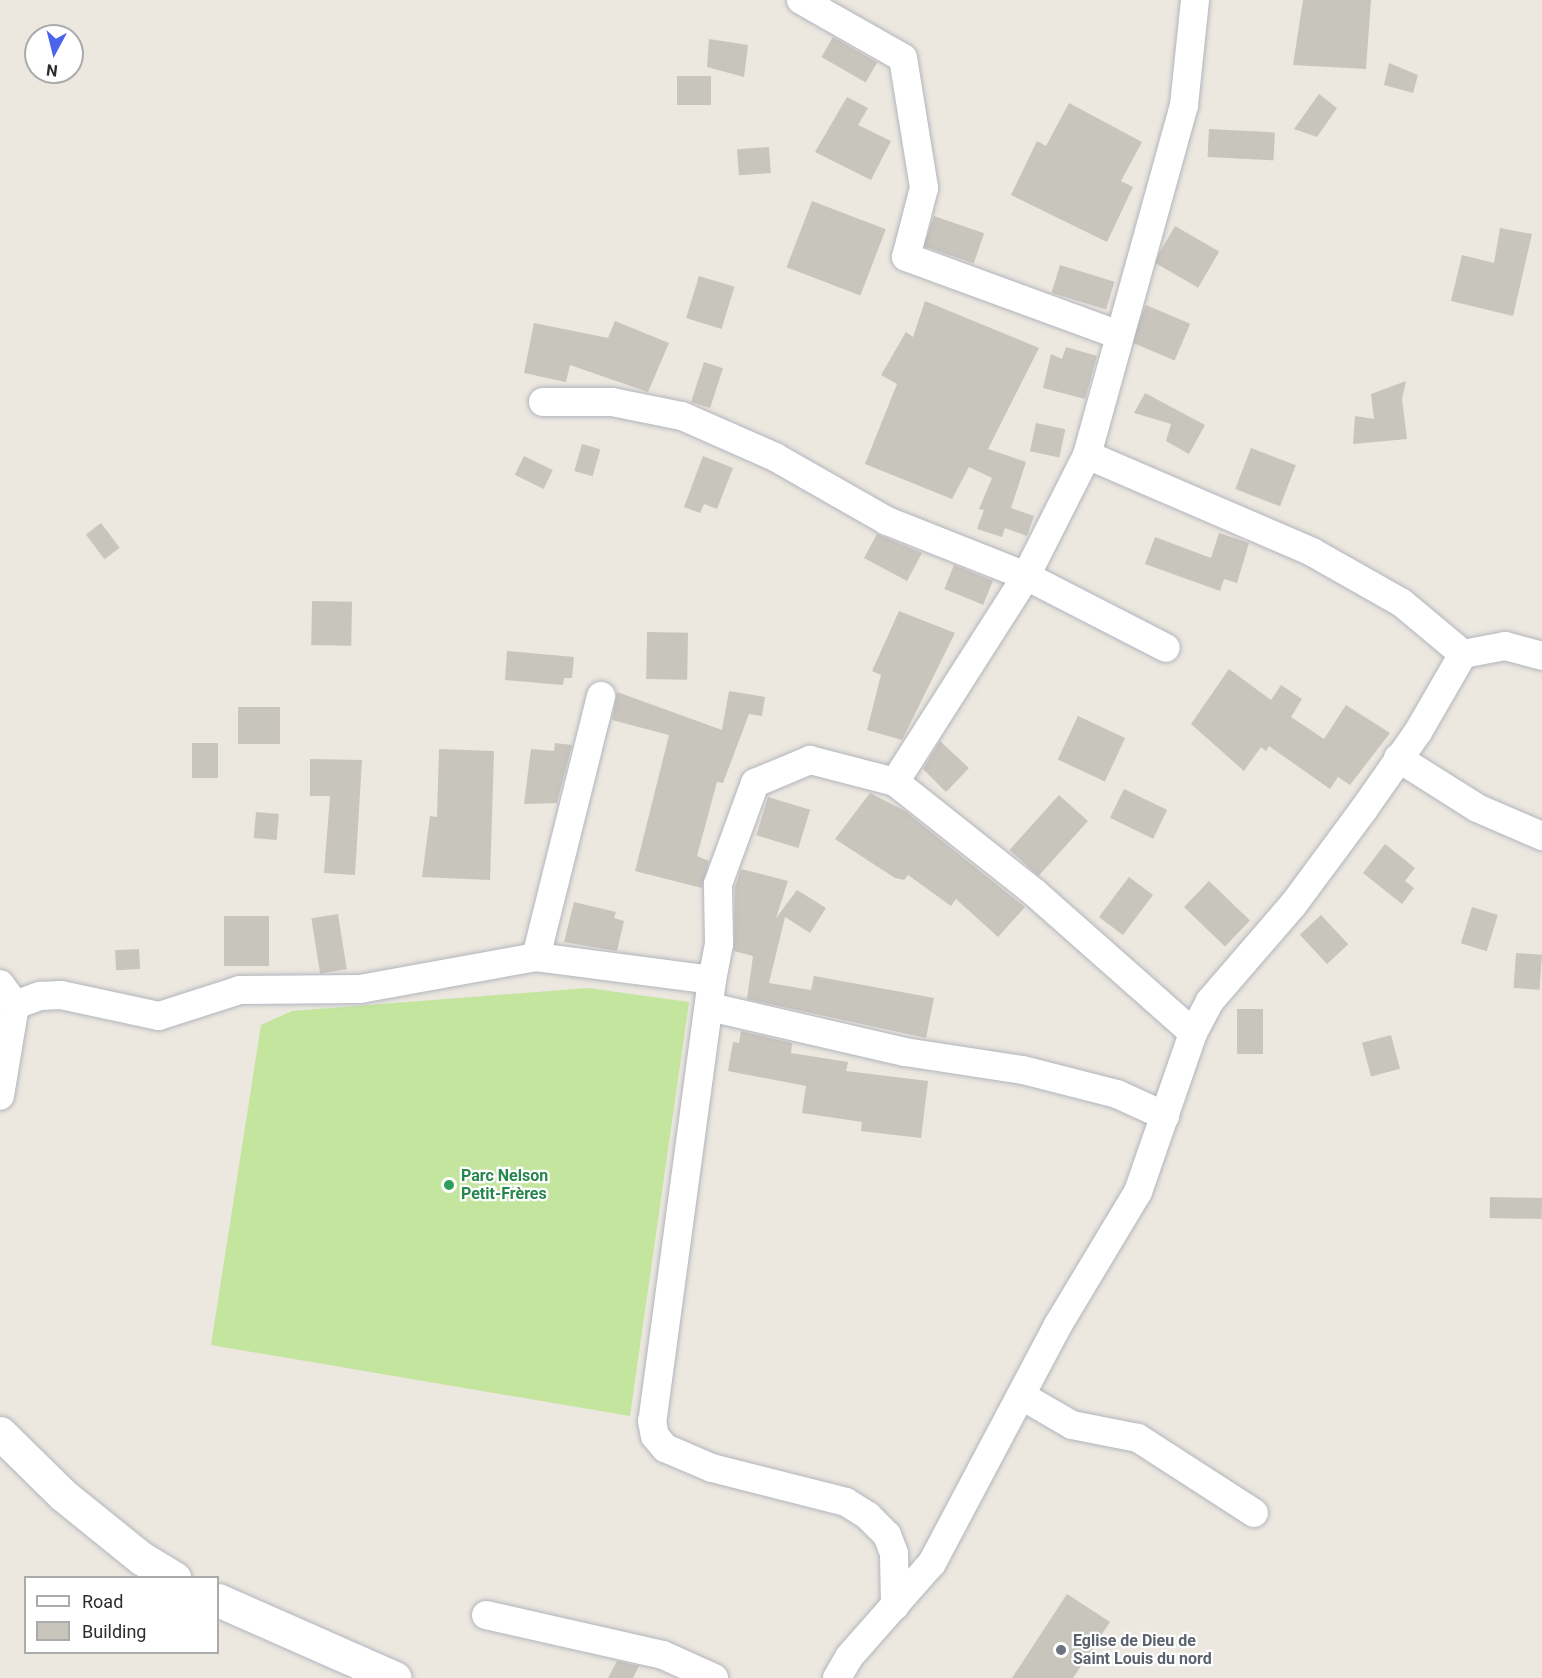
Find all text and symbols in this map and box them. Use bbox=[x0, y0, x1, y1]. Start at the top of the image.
north arrow bbox=[24, 24, 84, 84]
text: N bbox=[45, 60, 59, 80]
place label: Parc Nelson Petit-Frères bbox=[461, 1166, 548, 1204]
marker: Parc Nelson Petit-Frères bbox=[442, 1178, 456, 1192]
legend bbox=[24, 1576, 219, 1654]
text: Road bbox=[82, 1591, 123, 1612]
text: Building bbox=[82, 1621, 146, 1642]
place label: Eglise de Dieu de Saint Louis du nord bbox=[1073, 1631, 1212, 1669]
marker: Eglise de Dieu de Saint Louis du nord bbox=[1054, 1643, 1068, 1657]

